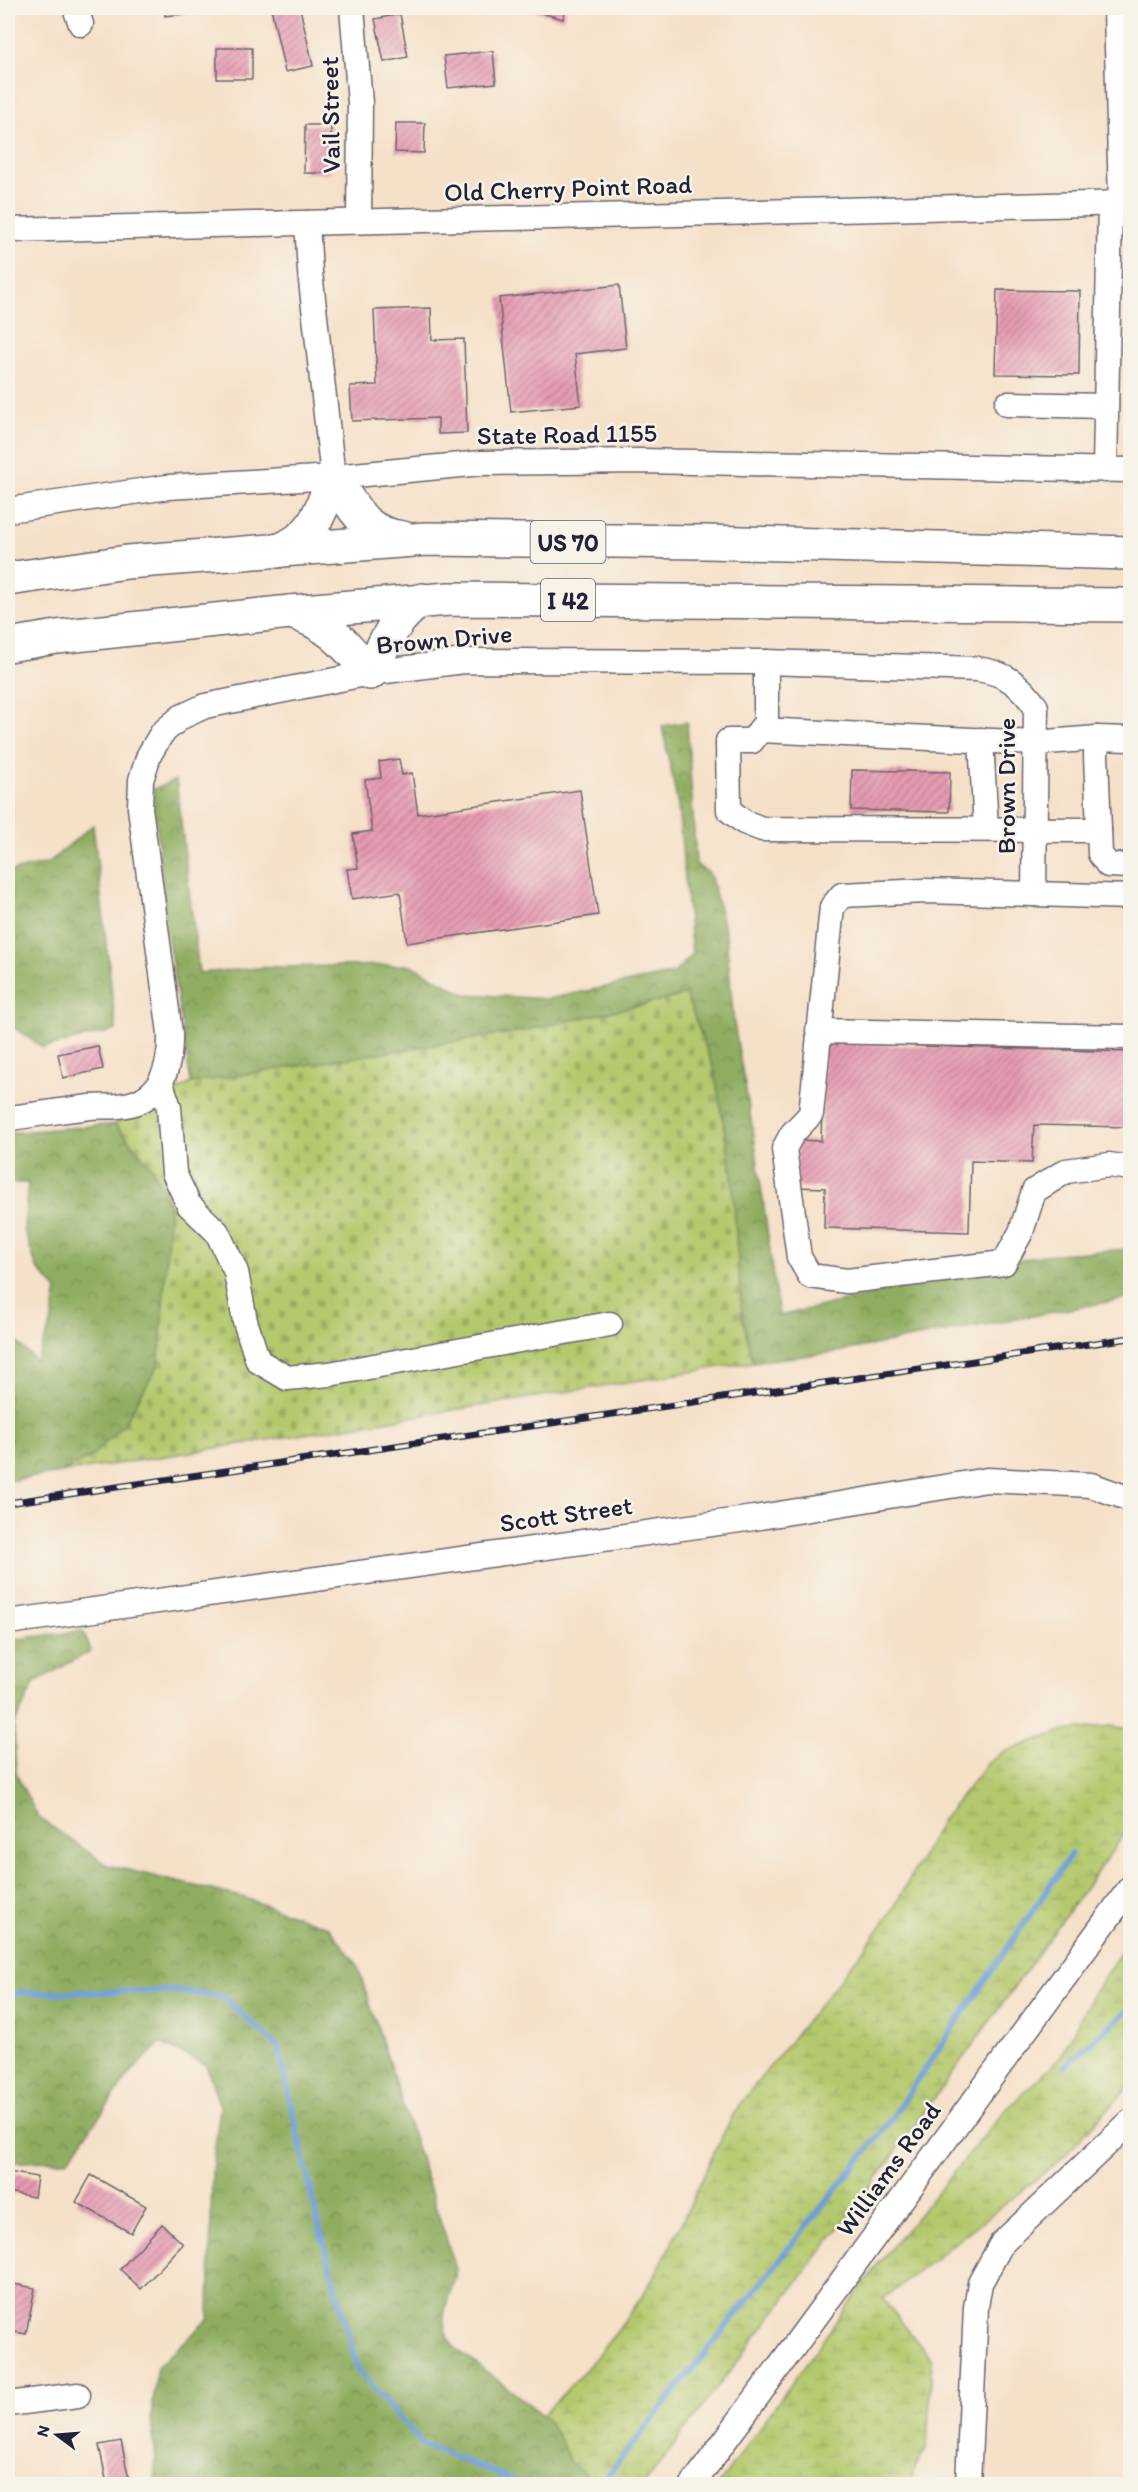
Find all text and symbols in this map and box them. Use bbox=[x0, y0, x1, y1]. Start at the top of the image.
street label: Vail Street bbox=[313, 56, 347, 174]
street label: Old Cherry Point Road bbox=[443, 168, 693, 208]
street label: State Road 1155 bbox=[477, 416, 657, 452]
road number: US 70 bbox=[530, 521, 606, 563]
road number: I 42 bbox=[541, 579, 595, 621]
street label: Brown Drive bbox=[374, 617, 514, 661]
street label: Brown Drive bbox=[990, 718, 1022, 854]
street label: Scott Street bbox=[498, 1489, 635, 1539]
street label: Williams Road bbox=[828, 2095, 948, 2243]
north arrow bbox=[27, 2405, 87, 2465]
text: N bbox=[32, 2423, 54, 2439]

